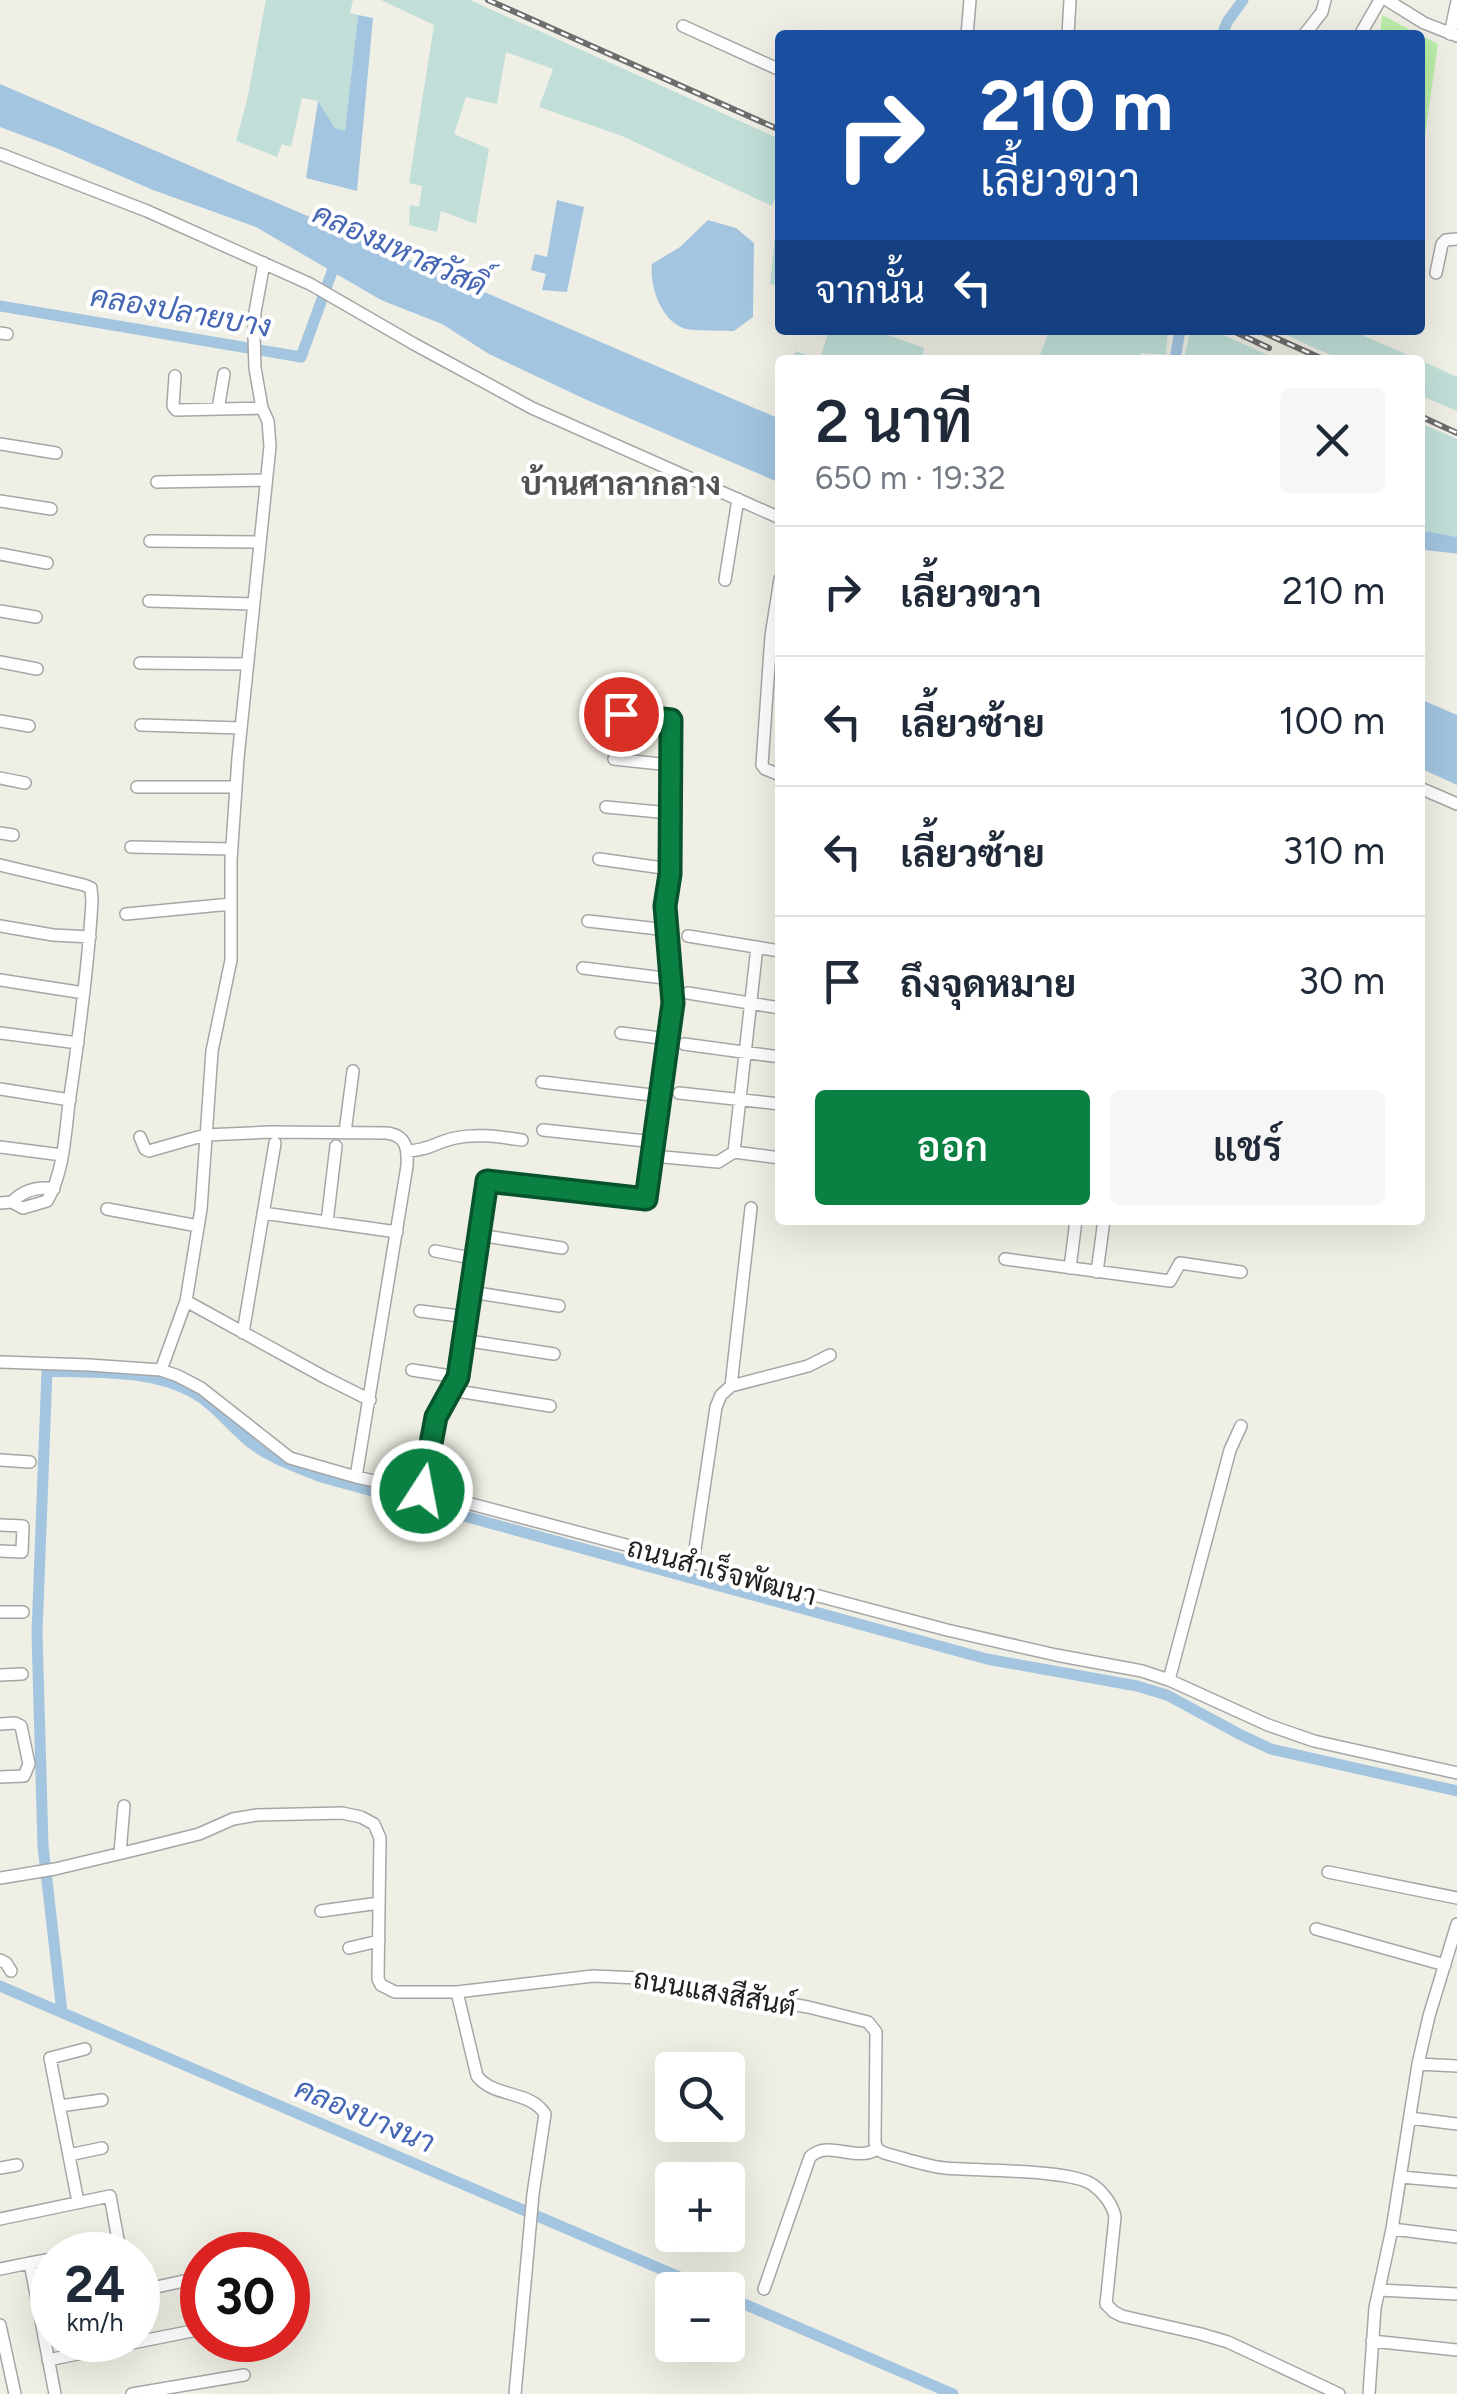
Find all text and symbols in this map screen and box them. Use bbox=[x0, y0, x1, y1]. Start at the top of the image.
text: 210 m bbox=[980, 63, 1173, 148]
icon: right bbox=[815, 70, 945, 200]
text: เลี้ยวขวา bbox=[980, 153, 1140, 207]
water label: คลองมหาสวัสดิ์ bbox=[307, 187, 501, 306]
icon: left bbox=[945, 260, 1000, 315]
text: จากนั้น bbox=[815, 267, 925, 313]
water label: คลองปลายบาง bbox=[88, 277, 274, 345]
text: 2 นาที bbox=[815, 385, 973, 457]
button: close bbox=[1280, 388, 1385, 493]
text: 650 m · 19:32 bbox=[815, 459, 1006, 497]
district label: บ้านศาลากลาง bbox=[521, 464, 721, 503]
icon: right bbox=[815, 564, 870, 619]
text: 210 m bbox=[1282, 568, 1385, 614]
text: เลี้ยวขวา bbox=[900, 571, 1042, 617]
pin bbox=[579, 672, 664, 757]
icon: arrive bbox=[594, 687, 649, 742]
icon: left bbox=[815, 694, 870, 749]
text: 100 m bbox=[1279, 698, 1385, 744]
text: เลี้ยวซ้าย bbox=[900, 701, 1045, 747]
icon: left bbox=[815, 824, 870, 879]
text: 310 m bbox=[1283, 828, 1385, 874]
text: เลี้ยวซ้าย bbox=[900, 831, 1045, 877]
icon: arrive bbox=[815, 954, 870, 1009]
text: 30 m bbox=[1298, 958, 1385, 1004]
text: ถึงจุดหมาย bbox=[900, 961, 1076, 1007]
button: ออก bbox=[815, 1090, 1090, 1205]
button: แชร์ bbox=[1110, 1090, 1385, 1205]
position arrow bbox=[370, 1439, 474, 1543]
street label: ถนนสำเร็จพัฒนา bbox=[624, 1527, 821, 1613]
street label: ถนนแสงสีสันต์ bbox=[631, 1959, 799, 2023]
map controls bbox=[655, 2052, 745, 2362]
button: search bbox=[655, 2052, 745, 2142]
water label: คลองบางนา bbox=[290, 2069, 440, 2161]
button: + bbox=[655, 2162, 745, 2252]
speed limit sign: 30 bbox=[180, 2232, 310, 2362]
text: 24 bbox=[65, 2254, 125, 2315]
button: − bbox=[655, 2272, 745, 2362]
text: km/h bbox=[66, 2307, 124, 2337]

